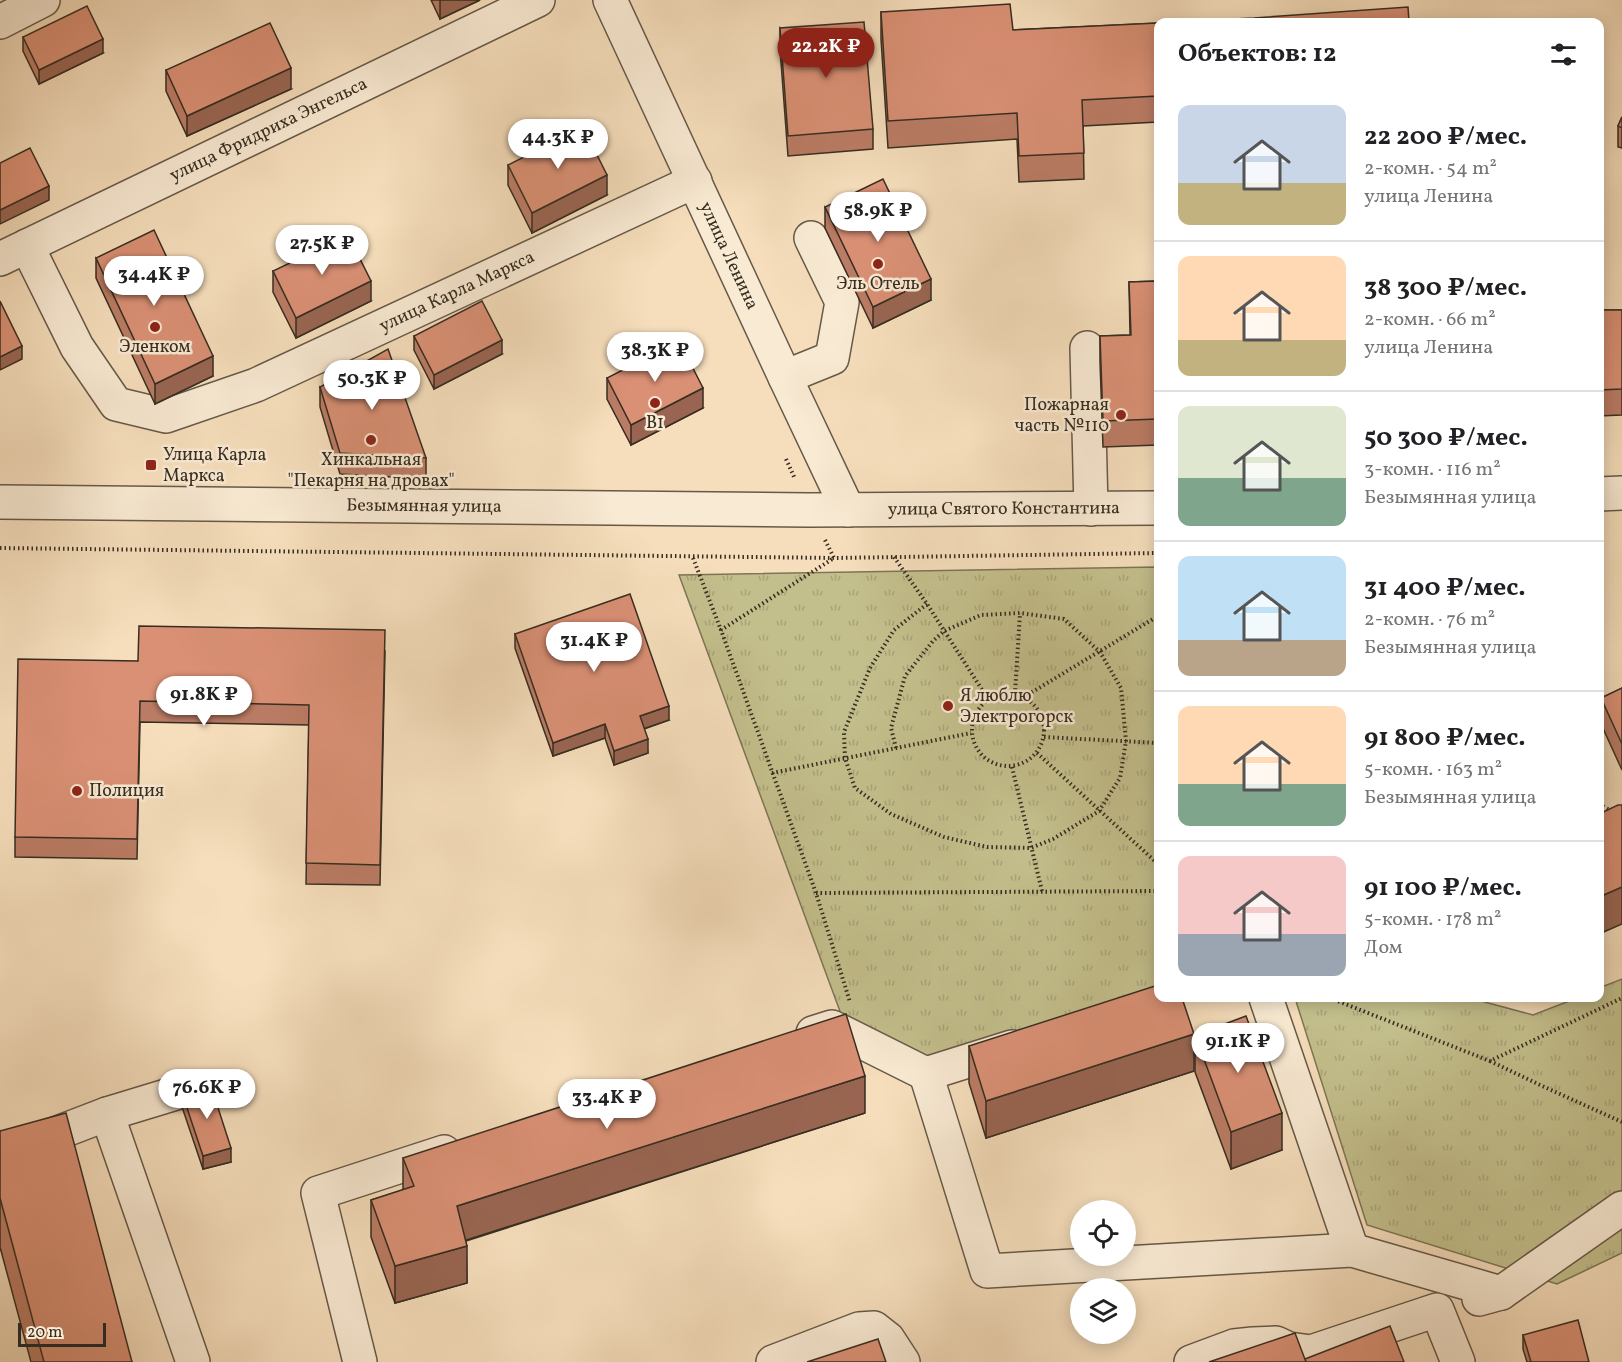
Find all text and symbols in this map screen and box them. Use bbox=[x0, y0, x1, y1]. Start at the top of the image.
pin: 22.2K ₽ bbox=[771, 28, 881, 79]
text: 22.2K ₽ bbox=[791, 33, 861, 61]
text: Объектов: 12 bbox=[1178, 36, 1336, 72]
icon: filters bbox=[1547, 38, 1580, 71]
street label: улица Фридриха Энгельса bbox=[165, 71, 372, 188]
pin: 44.3K ₽ bbox=[503, 119, 613, 170]
text: 22 200 ₽/мес. bbox=[1364, 119, 1527, 155]
text: 44.3K ₽ bbox=[522, 124, 594, 152]
icon: home bbox=[1226, 129, 1298, 201]
text: 2-комн. · 54 m² bbox=[1364, 155, 1497, 183]
text: улица Ленина bbox=[1364, 183, 1493, 211]
pin: 58.9K ₽ bbox=[823, 192, 933, 243]
text: 58.9K ₽ bbox=[843, 197, 913, 225]
street label: улица Ленина bbox=[693, 198, 765, 314]
pin: 27.5K ₽ bbox=[267, 225, 377, 276]
text: 27.5K ₽ bbox=[289, 230, 355, 258]
street label: улица Карла Маркса bbox=[375, 245, 539, 339]
pin: 34.4K ₽ bbox=[99, 256, 209, 307]
marker: Эль Отель bbox=[871, 257, 885, 271]
text: 34.4K ₽ bbox=[118, 261, 190, 289]
text: 38 300 ₽/мес. bbox=[1364, 270, 1527, 306]
place label: Эль Отель bbox=[836, 272, 920, 297]
icon: home bbox=[1226, 280, 1298, 352]
text: 2-комн. · 66 m² bbox=[1364, 306, 1496, 334]
marker: Эленком bbox=[148, 320, 162, 334]
pin: 38.3K ₽ bbox=[600, 332, 710, 383]
text: улица Ленина bbox=[1364, 334, 1493, 362]
place label: Эленком bbox=[119, 335, 191, 360]
text: 38.3K ₽ bbox=[621, 337, 689, 365]
pin: 50.3K ₽ bbox=[317, 360, 427, 411]
text: 50.3K ₽ bbox=[337, 365, 407, 393]
place label: Пожарная часть №110 bbox=[1015, 393, 1109, 439]
marker: B1 bbox=[648, 396, 662, 410]
marker: Пожарная часть №110 bbox=[1114, 408, 1128, 422]
place label: B1 bbox=[646, 411, 664, 436]
text: 50 300 ₽/мес. bbox=[1364, 420, 1528, 456]
icon: home bbox=[1226, 430, 1298, 502]
marker: Хинкальная "Пекарня на дровах" bbox=[364, 433, 378, 447]
place label: Улица Карла Маркса bbox=[163, 443, 266, 489]
place label: Хинкальная "Пекарня на дровах" bbox=[287, 448, 455, 494]
text: 3-комн. · 116 m² bbox=[1364, 456, 1501, 484]
marker: Улица Карла Маркса bbox=[144, 458, 158, 472]
text: Безымянная улица bbox=[1364, 484, 1537, 512]
street label: Безымянная улица bbox=[346, 493, 502, 519]
street label: улица Святого Константина bbox=[888, 496, 1120, 522]
text: 31 400 ₽/мес. bbox=[1364, 570, 1526, 606]
icon: home bbox=[1226, 580, 1298, 652]
text: 2-комн. · 76 m² bbox=[1364, 606, 1495, 634]
pin: 31.4K ₽ bbox=[539, 622, 649, 673]
text: 31.4K ₽ bbox=[560, 627, 628, 655]
text: Безымянная улица bbox=[1364, 634, 1537, 662]
pin: 91.8K ₽ bbox=[149, 676, 259, 727]
text: 91.8K ₽ bbox=[170, 681, 238, 709]
place label: Я люблю Электрогорск bbox=[960, 684, 1074, 730]
marker: Я люблю Электрогорск bbox=[941, 699, 955, 713]
text: 91 800 ₽/мес. bbox=[1364, 720, 1526, 756]
icon: home bbox=[1226, 730, 1298, 802]
text: 5-комн. · 163 m² bbox=[1364, 756, 1502, 784]
place label: Полиция bbox=[89, 779, 164, 804]
marker: Полиция bbox=[70, 784, 84, 798]
text: Безымянная улица bbox=[1364, 784, 1537, 812]
text: 91 100 ₽/мес. bbox=[1364, 870, 1522, 906]
icon: home bbox=[1226, 880, 1298, 952]
text: 5-комн. · 178 m² bbox=[1364, 906, 1501, 934]
text: Дом bbox=[1364, 934, 1403, 962]
pin: 91.1K ₽ bbox=[1183, 1023, 1293, 1074]
text: 91.1K ₽ bbox=[1206, 1028, 1271, 1056]
pin: 76.6K ₽ bbox=[152, 1069, 262, 1120]
text: 76.6K ₽ bbox=[172, 1074, 242, 1102]
pin: 33.4K ₽ bbox=[552, 1079, 662, 1130]
text: 33.4K ₽ bbox=[572, 1084, 642, 1112]
map controls bbox=[1070, 1200, 1136, 1344]
button: locate bbox=[1070, 1200, 1136, 1266]
button: layers bbox=[1070, 1278, 1136, 1344]
scale bar bbox=[18, 1320, 106, 1348]
text: 20 m bbox=[27, 1322, 62, 1344]

